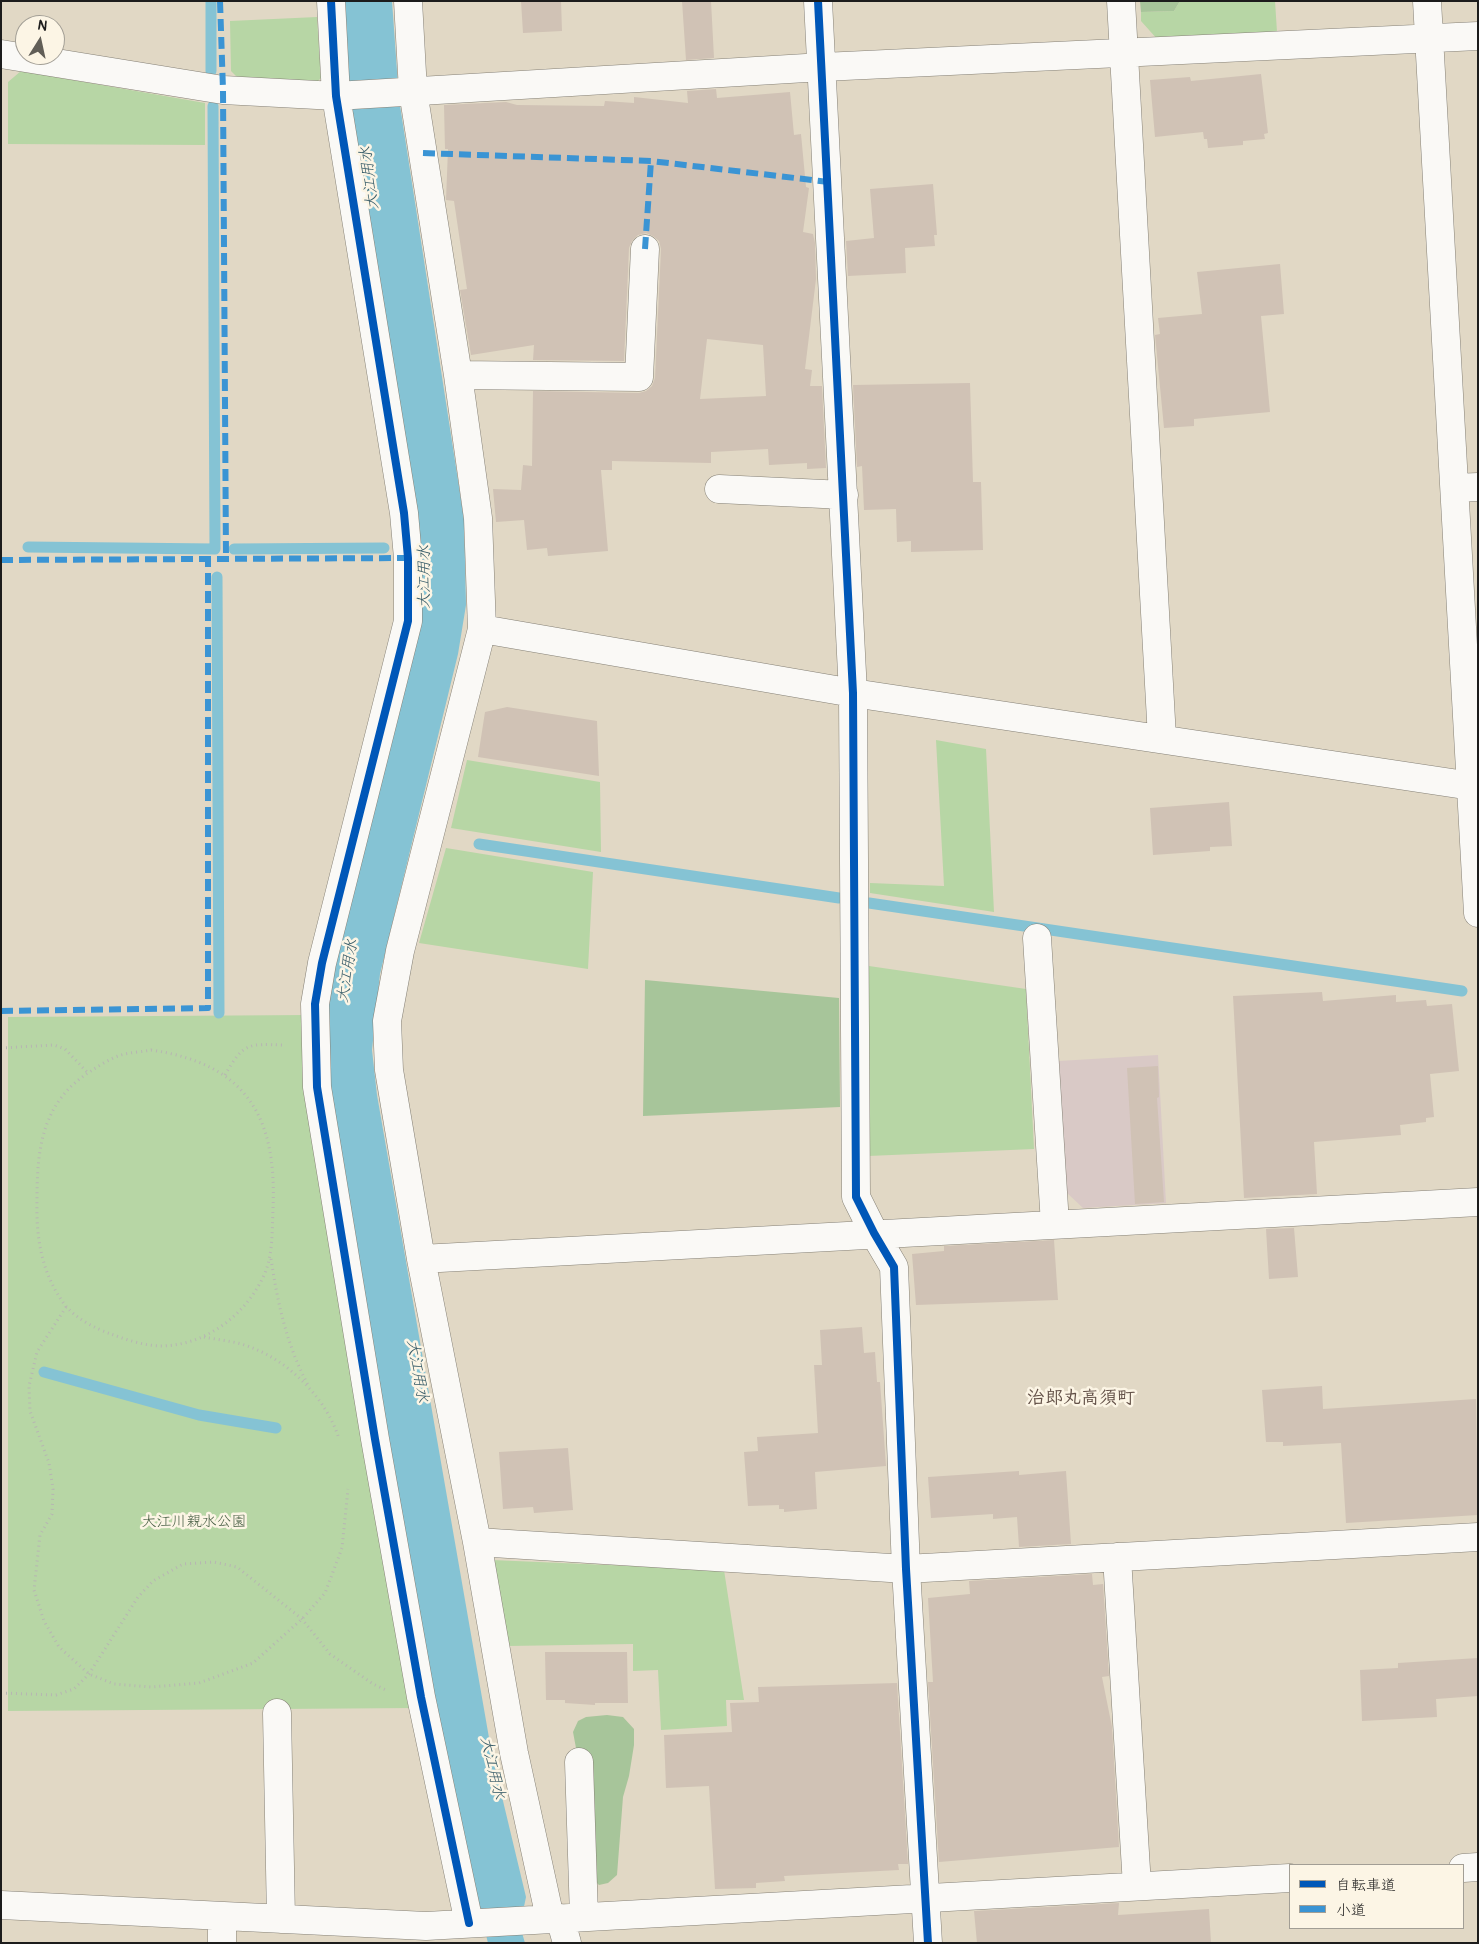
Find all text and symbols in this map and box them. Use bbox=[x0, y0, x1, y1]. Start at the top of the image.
north arrow bbox=[15, 15, 65, 65]
text: N bbox=[36, 17, 49, 35]
water label: 大江用水 bbox=[357, 145, 383, 211]
water label: 大江用水 bbox=[415, 545, 435, 609]
water label: 大江用水 bbox=[334, 938, 362, 1004]
water label: 大江用水 bbox=[402, 1338, 432, 1404]
district label: 治郎丸高須町 bbox=[1027, 1387, 1135, 1409]
park label: 大江川親水公園 bbox=[142, 1513, 246, 1531]
water label: 大江用水 bbox=[475, 1735, 509, 1801]
legend bbox=[1289, 1864, 1464, 1929]
text: 自転車道 bbox=[1336, 1876, 1396, 1895]
text: 小道 bbox=[1336, 1901, 1366, 1920]

